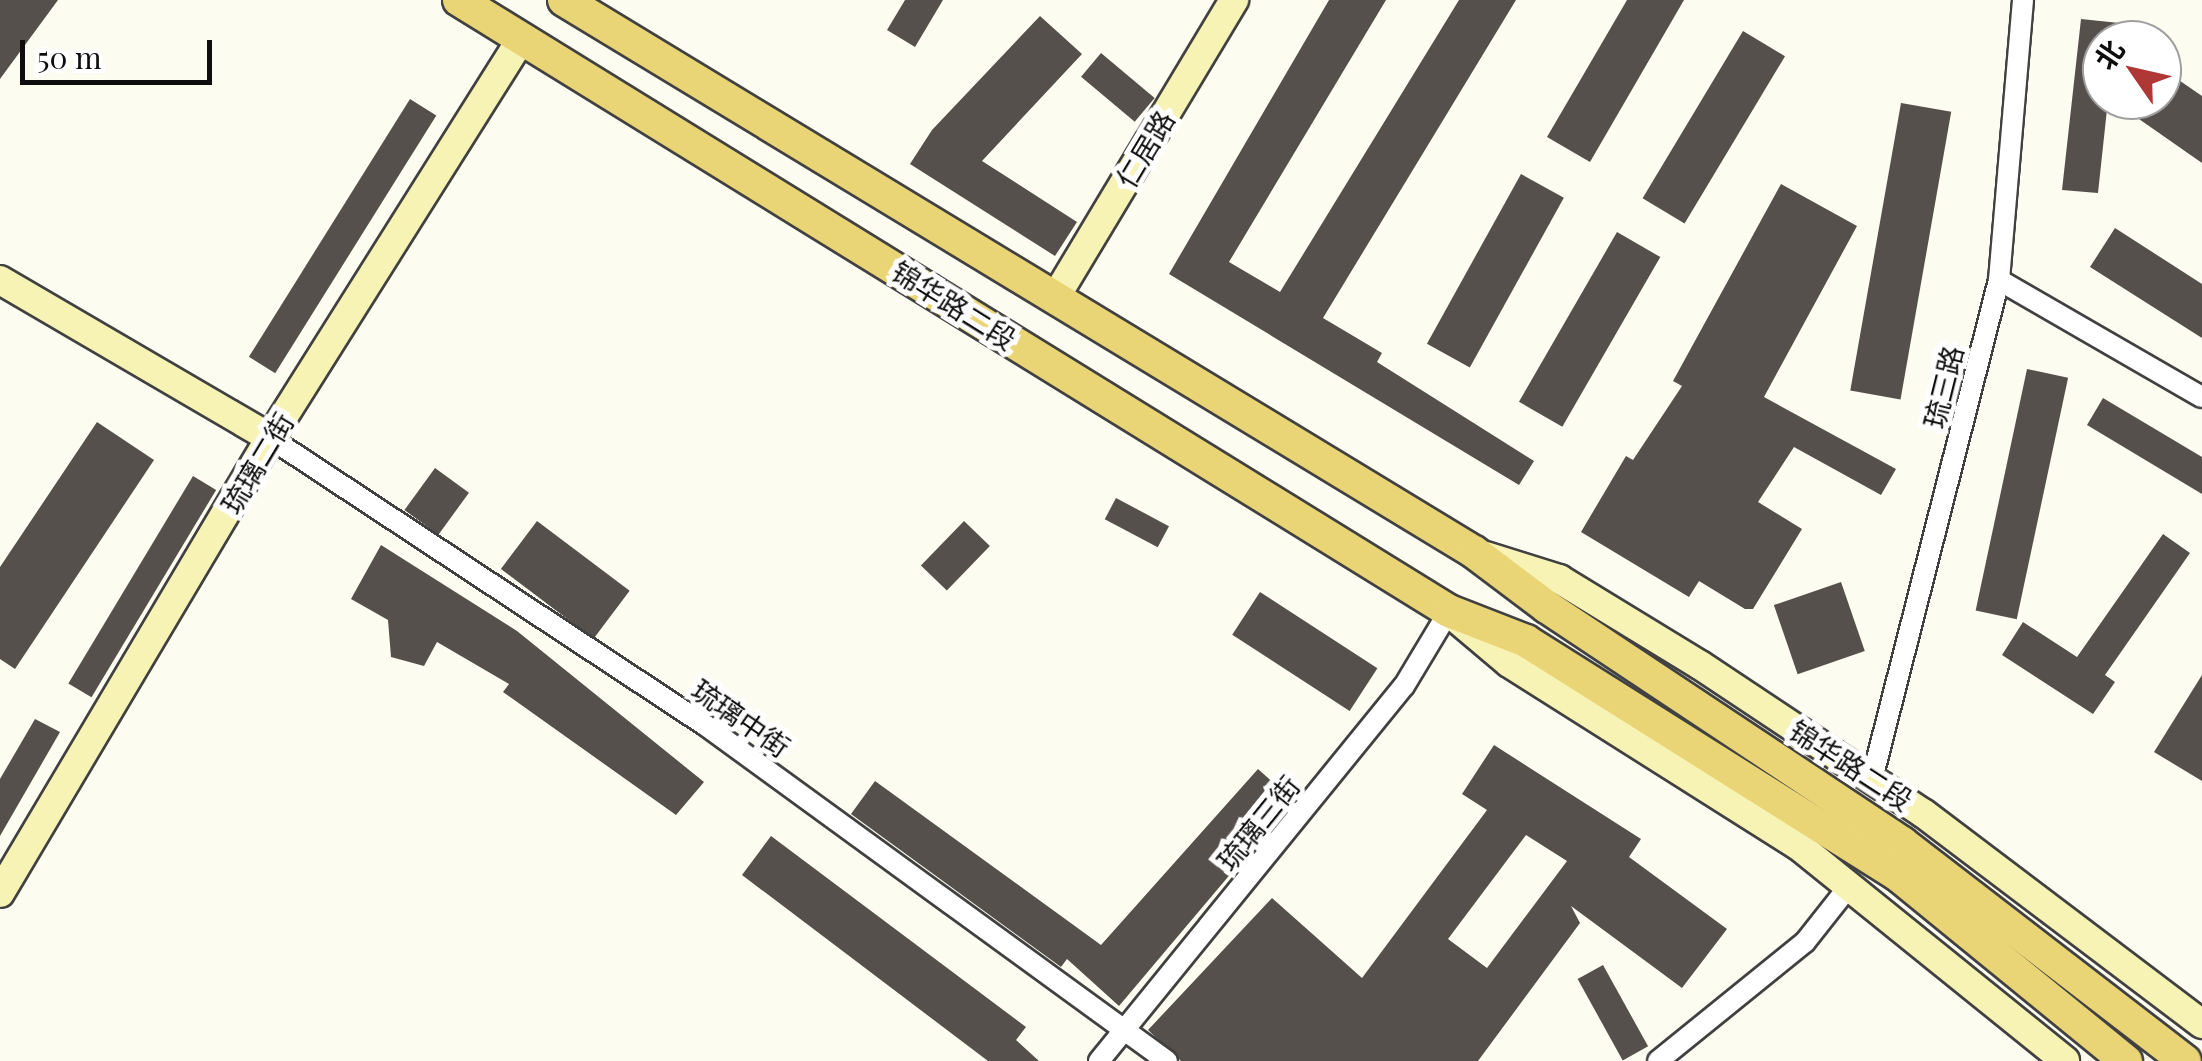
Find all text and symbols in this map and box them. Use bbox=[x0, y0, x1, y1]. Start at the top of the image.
scale bar bbox=[25, 20, 218, 82]
north arrow bbox=[2082, 20, 2182, 120]
text: 北 bbox=[2085, 32, 2132, 76]
text: 50 m bbox=[37, 37, 102, 77]
street label: 仁居路 bbox=[1109, 104, 1181, 194]
street label: 锦华路二段 bbox=[886, 254, 1022, 356]
street label: 琉三路 bbox=[1917, 342, 1969, 432]
street label: 琉璃二街 bbox=[214, 406, 300, 520]
street label: 琉璃中街 bbox=[685, 672, 797, 764]
street label: 锦华路二段 bbox=[1783, 713, 1919, 817]
street label: 琉璃三街 bbox=[1210, 769, 1306, 877]

